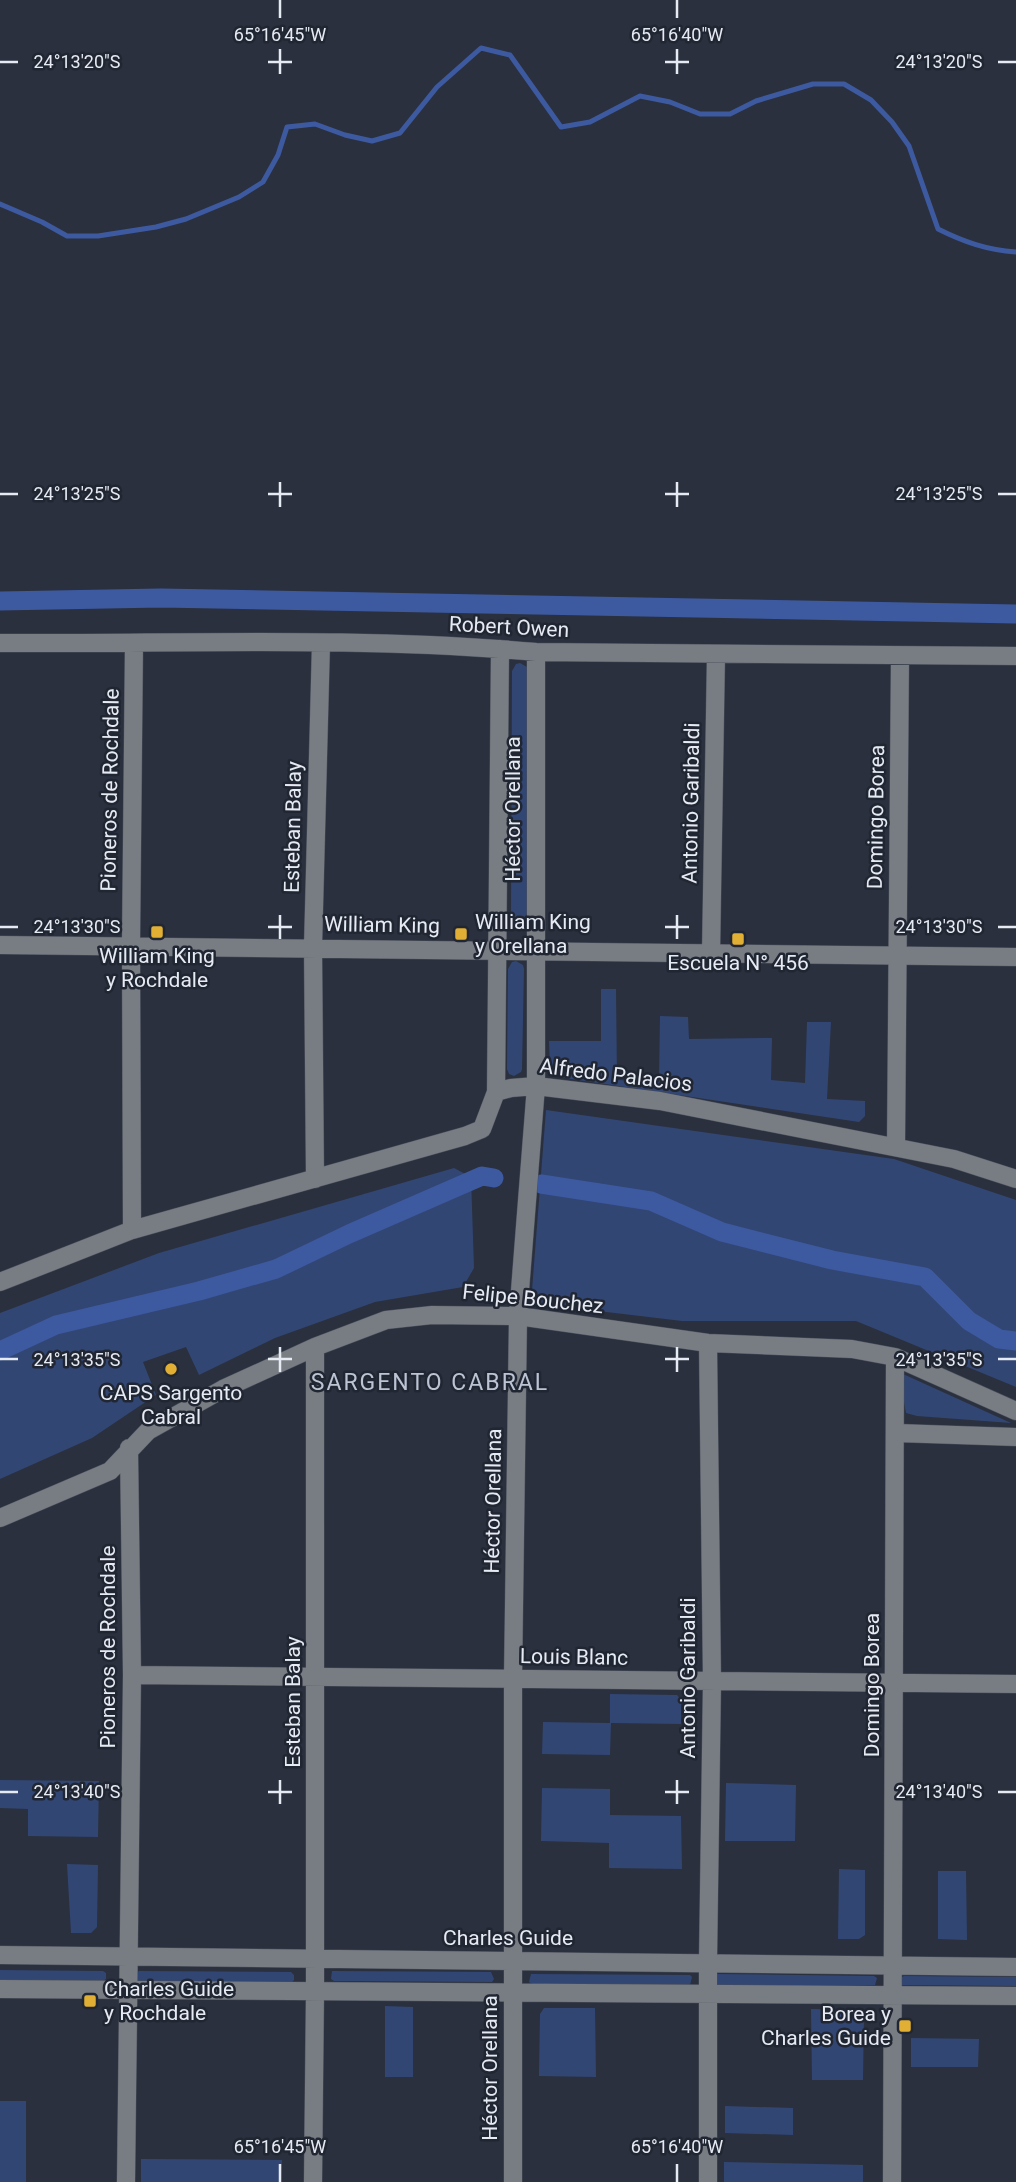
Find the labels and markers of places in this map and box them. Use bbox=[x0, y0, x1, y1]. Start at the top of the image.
place label: William King y Orellana bbox=[475, 910, 591, 958]
marker: William King y Rochdale bbox=[149, 924, 165, 940]
marker: William King y Orellana bbox=[453, 926, 469, 942]
marker: Escuela N° 456 bbox=[730, 931, 746, 947]
place label: William King y Rochdale bbox=[99, 944, 215, 992]
place label: Escuela N° 456 bbox=[667, 951, 809, 975]
marker: CAPS Sargento Cabral bbox=[163, 1361, 179, 1377]
place label: CAPS Sargento Cabral bbox=[100, 1381, 242, 1429]
place label: Charles Guide y Rochdale bbox=[104, 1977, 234, 2025]
marker: Charles Guide y Rochdale bbox=[82, 1993, 98, 2009]
place label: Borea y Charles Guide bbox=[761, 2002, 891, 2050]
marker: Borea y Charles Guide bbox=[897, 2018, 913, 2034]

